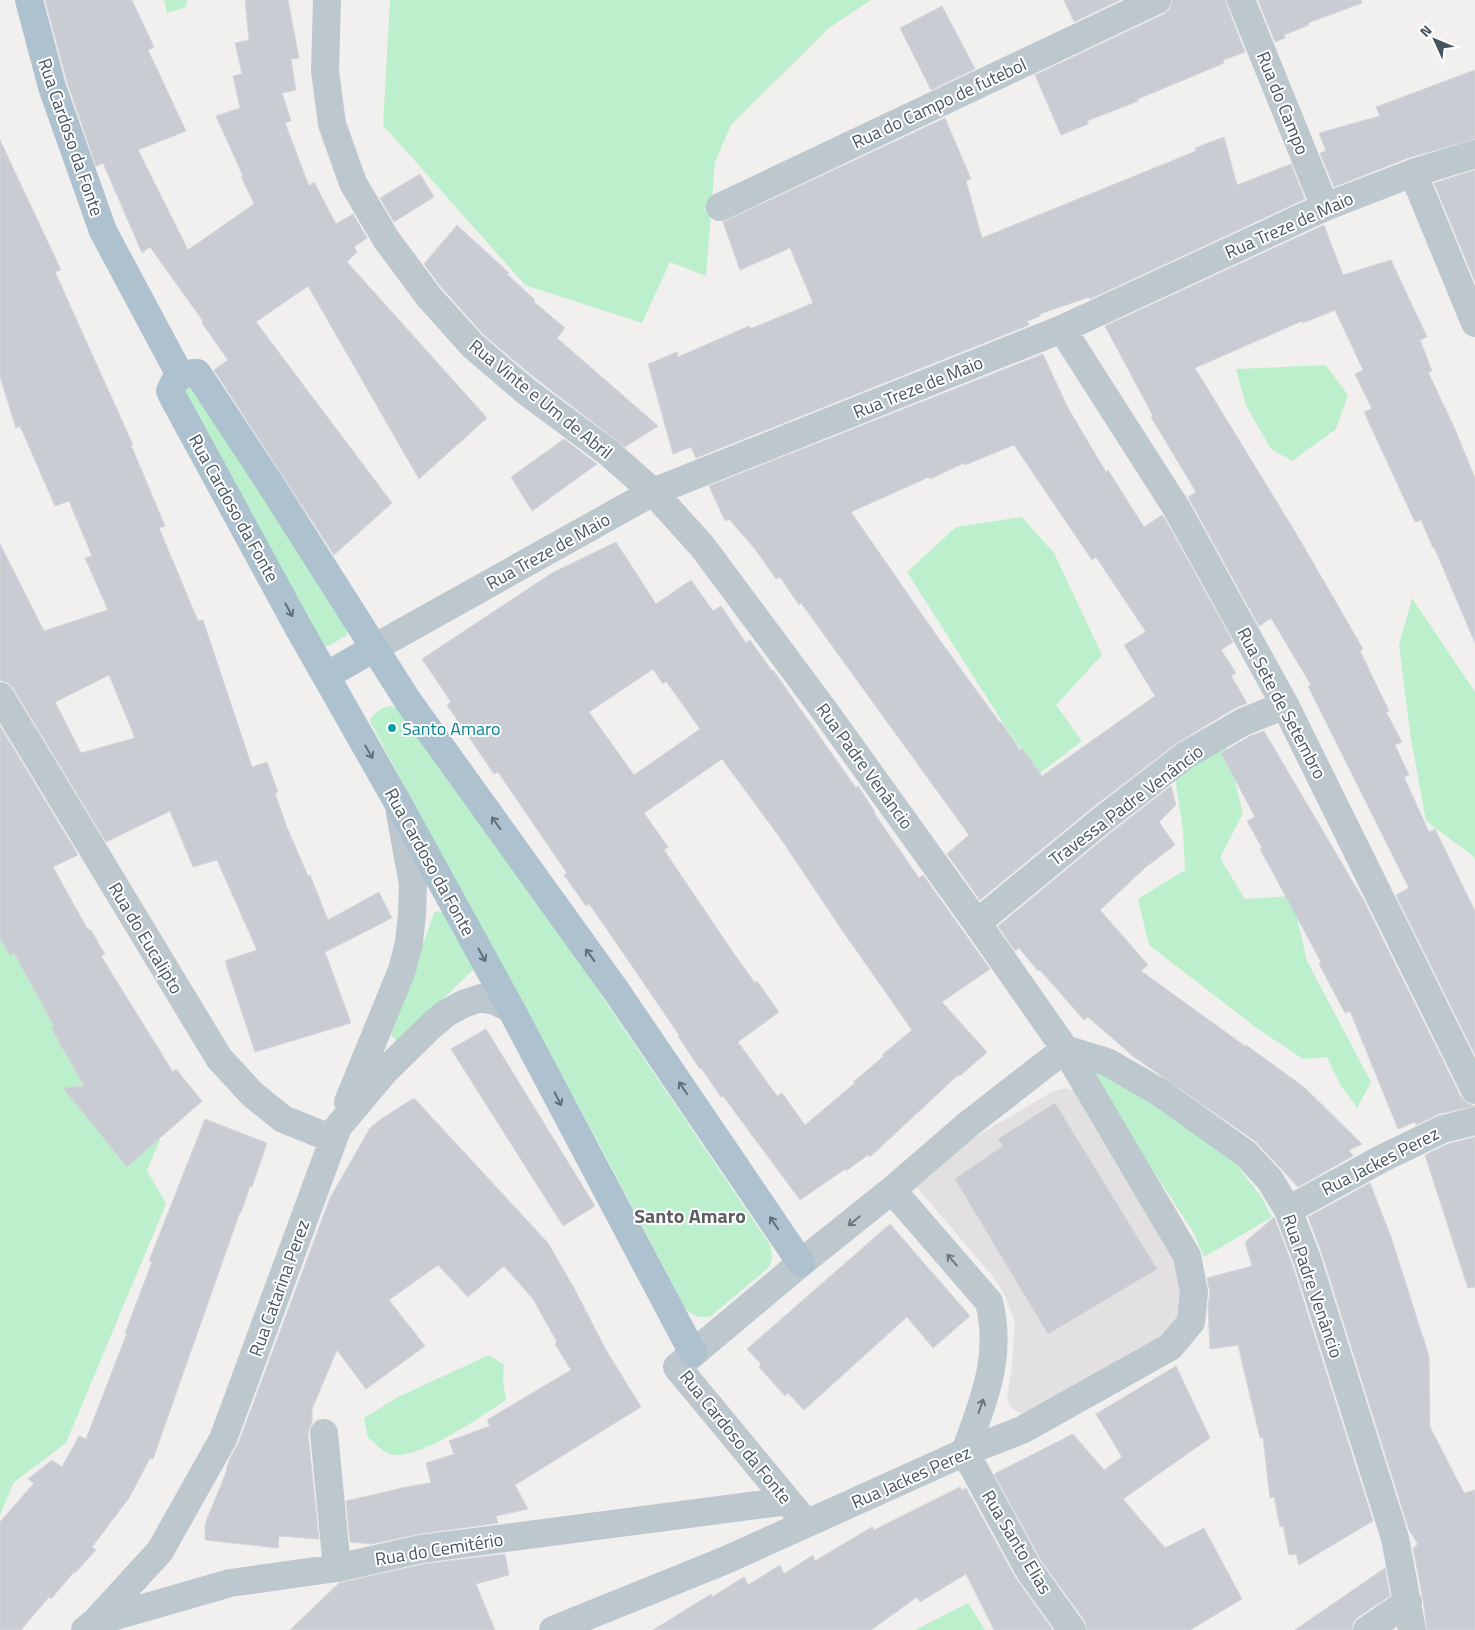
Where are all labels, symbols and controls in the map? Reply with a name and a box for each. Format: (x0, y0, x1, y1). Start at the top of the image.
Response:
north arrow (1410, 15, 1460, 65)
text: N (1414, 20, 1436, 41)
street label: Rua do Campo (1250, 47, 1316, 159)
street label: Rua do Campo de futebol (847, 51, 1031, 155)
street label: Rua Cardoso da Fonte (31, 54, 111, 220)
street label: Rua Treze de Maio (1220, 185, 1358, 265)
street label: Rua Vinte e Um de Abril (463, 333, 619, 465)
street label: Rua Treze de Maio (849, 349, 987, 425)
street label: Rua Cardoso da Fonte (182, 429, 286, 587)
street label: Rua Treze de Maio (481, 506, 615, 596)
one-way arrow (285, 603, 295, 617)
street label: Rua Sete de Setembro (1231, 622, 1333, 784)
street label: Rua Padre Venâncio (810, 697, 920, 835)
place label: Santo Amaro (402, 715, 501, 742)
marker: Santo Amaro (386, 722, 398, 734)
street label: Travessa Padre Venâncio (1043, 738, 1209, 872)
one-way arrow (365, 744, 374, 759)
street label: Rua Cardoso da Fonte (378, 783, 482, 941)
one-way arrow (491, 816, 501, 830)
street label: Rua do Eucalipto (102, 877, 190, 999)
one-way arrow (477, 948, 487, 963)
one-way arrow (585, 948, 595, 962)
one-way arrow (678, 1082, 688, 1096)
one-way arrow (554, 1091, 563, 1106)
street label: Rua Jackes Perez (1317, 1120, 1443, 1202)
district label: Santo Amaro (634, 1200, 746, 1231)
street label: Rua Padre Venâncio (1276, 1210, 1350, 1362)
one-way arrow (848, 1215, 861, 1226)
street label: Rua Catarina Perez (242, 1216, 316, 1360)
one-way arrow (769, 1216, 779, 1230)
one-way arrow (947, 1253, 958, 1266)
street label: Rua Cardoso da Fonte (673, 1364, 799, 1510)
one-way arrow (977, 1399, 986, 1415)
street label: Rua Jackes Perez (847, 1439, 975, 1515)
street label: Rua Santo Elias (975, 1485, 1059, 1599)
street label: Rua do Cemitério (373, 1526, 505, 1572)

